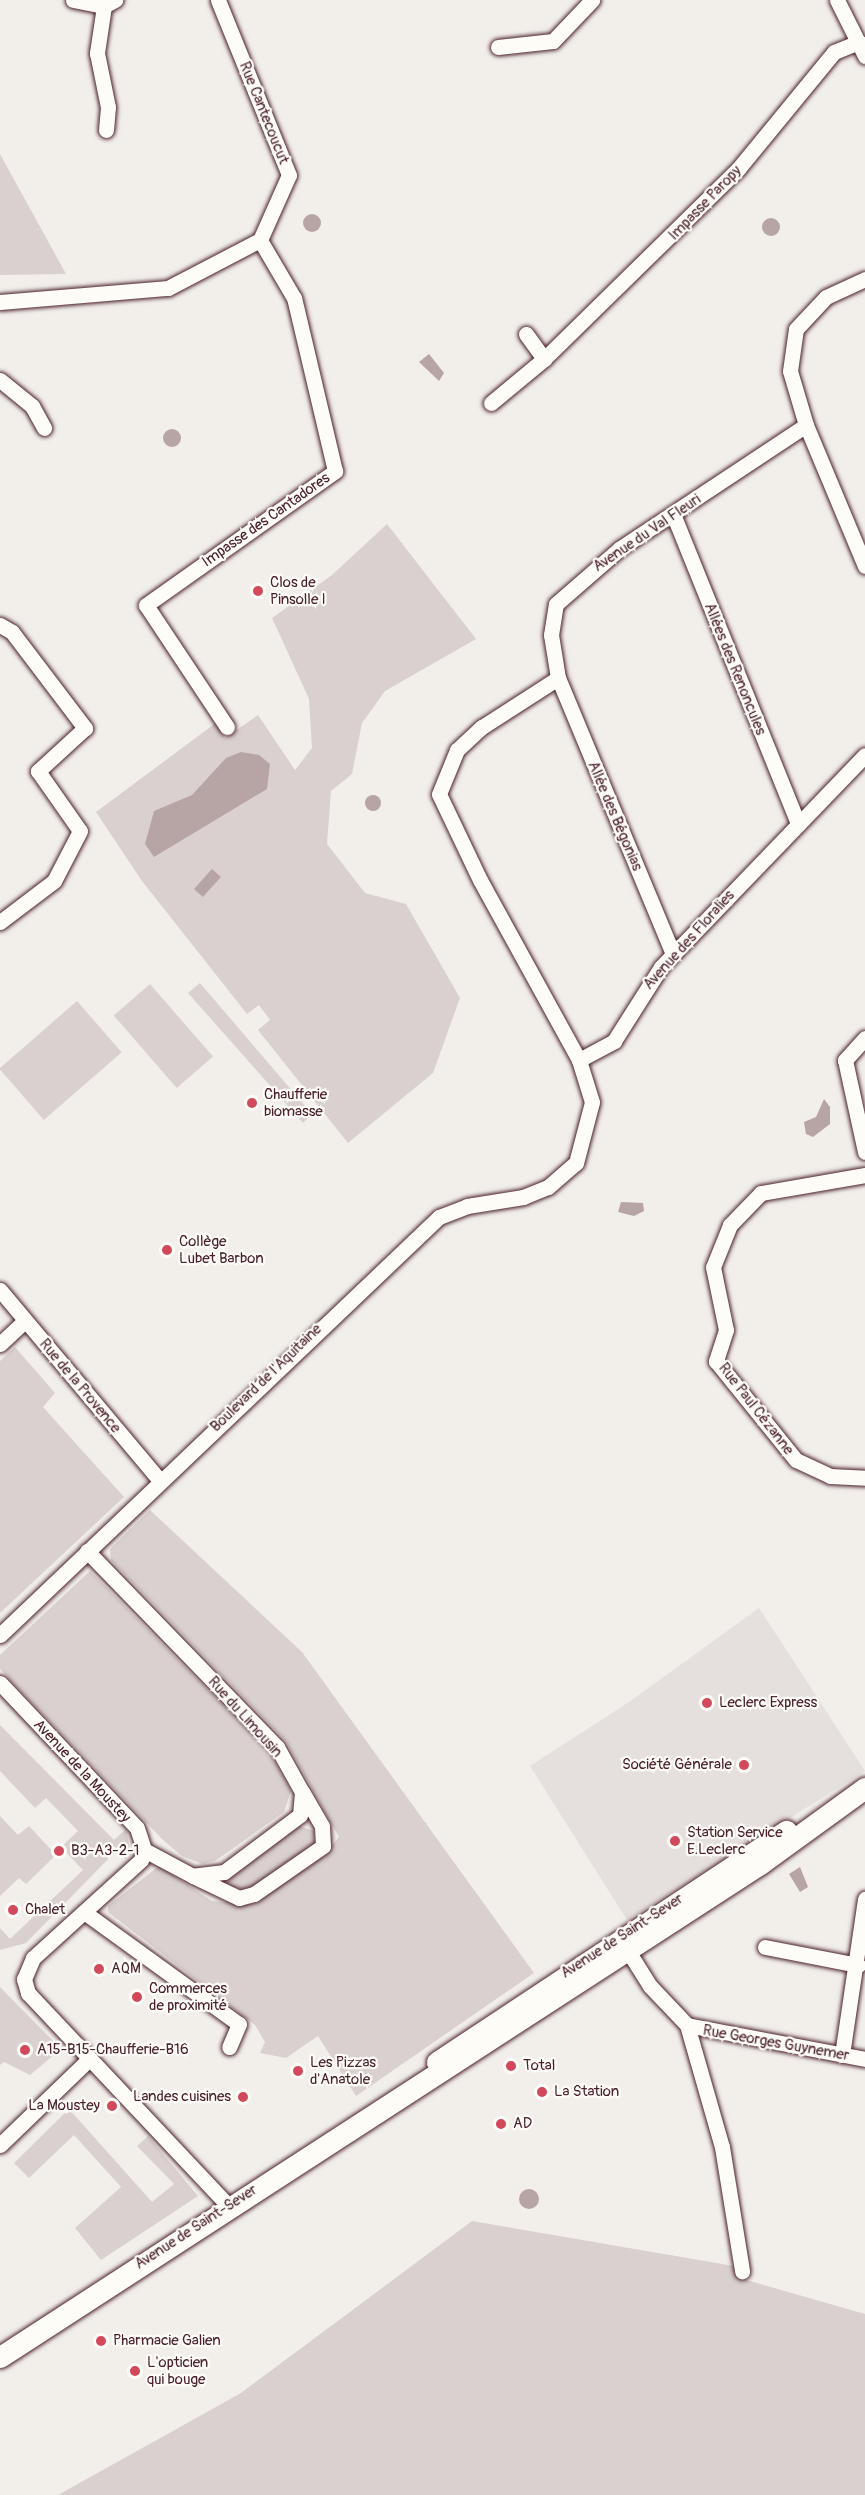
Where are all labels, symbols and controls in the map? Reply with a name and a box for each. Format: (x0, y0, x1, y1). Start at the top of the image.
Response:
street label: Rue Cantecoucut (235, 59, 293, 167)
street label: Impasse Paropy (665, 162, 745, 244)
street label: Impasse des Cantadores (199, 469, 333, 571)
street label: Avenue du Val Fleuri (590, 490, 704, 576)
place label: Clos de Pinsolle I (270, 573, 326, 608)
marker: Clos de Pinsolle I (251, 584, 265, 598)
street label: Allées des Renoncules (700, 600, 770, 738)
street label: Allée des Bégonias (584, 759, 646, 873)
street label: Avenue des Floralies (640, 887, 738, 993)
place label: Chaufferie biomasse (264, 1085, 327, 1120)
marker: Chaufferie biomasse (245, 1096, 259, 1110)
place label: Collège Lubet Barbon (179, 1232, 264, 1267)
marker: Collège Lubet Barbon (160, 1243, 174, 1257)
street label: Boulevard de l'Aquitaine (207, 1320, 325, 1436)
street label: Rue de la Provence (35, 1335, 125, 1437)
street label: Rue Paul Cézanne (715, 1360, 797, 1458)
street label: Rue du Limousin (204, 1673, 286, 1761)
place label: Leclerc Express (719, 1694, 817, 1712)
marker: Leclerc Express (700, 1696, 714, 1710)
street label: Avenue de la Moustey (30, 1716, 134, 1826)
place label: Société Générale (622, 1756, 732, 1774)
marker: Société Générale (737, 1758, 751, 1772)
place label: Station Service E.Leclerc (687, 1823, 783, 1858)
marker: Station Service E.Leclerc (668, 1834, 682, 1848)
place label: B3-A3-2-1 (71, 1842, 139, 1860)
marker: B3-A3-2-1 (52, 1844, 66, 1858)
street label: Avenue de Saint-Sever (557, 1890, 687, 1982)
place label: Chalet (25, 1901, 65, 1919)
marker: Chalet (6, 1903, 20, 1917)
place label: AQM (111, 1960, 141, 1978)
marker: AQM (92, 1962, 106, 1976)
place label: Commerces de proximité (149, 1979, 227, 2014)
marker: Commerces de proximité (130, 1990, 144, 2004)
street label: Rue Georges Guynemer (701, 2021, 851, 2065)
place label: A15-B15-Chaufferie-B16 (37, 2041, 189, 2059)
marker: A15-B15-Chaufferie-B16 (18, 2043, 32, 2057)
place label: Les Pizzas d'Anatole (310, 2053, 376, 2088)
place label: Total (523, 2057, 555, 2075)
marker: Total (504, 2059, 518, 2073)
marker: Les Pizzas d'Anatole (291, 2064, 305, 2078)
place label: La Station (554, 2083, 619, 2101)
marker: La Station (535, 2085, 549, 2099)
place label: Landes cuisines (133, 2088, 231, 2106)
marker: Landes cuisines (236, 2090, 250, 2104)
place label: La Moustey (28, 2097, 100, 2115)
marker: La Moustey (105, 2099, 119, 2113)
place label: AD (513, 2115, 532, 2133)
marker: AD (494, 2117, 508, 2131)
street label: Avenue de Saint-Sever (131, 2181, 261, 2273)
place label: Pharmacie Galien (113, 2332, 221, 2350)
marker: Pharmacie Galien (94, 2334, 108, 2348)
place label: L'opticien qui bouge (147, 2353, 208, 2388)
marker: L'opticien qui bouge (128, 2364, 142, 2378)

